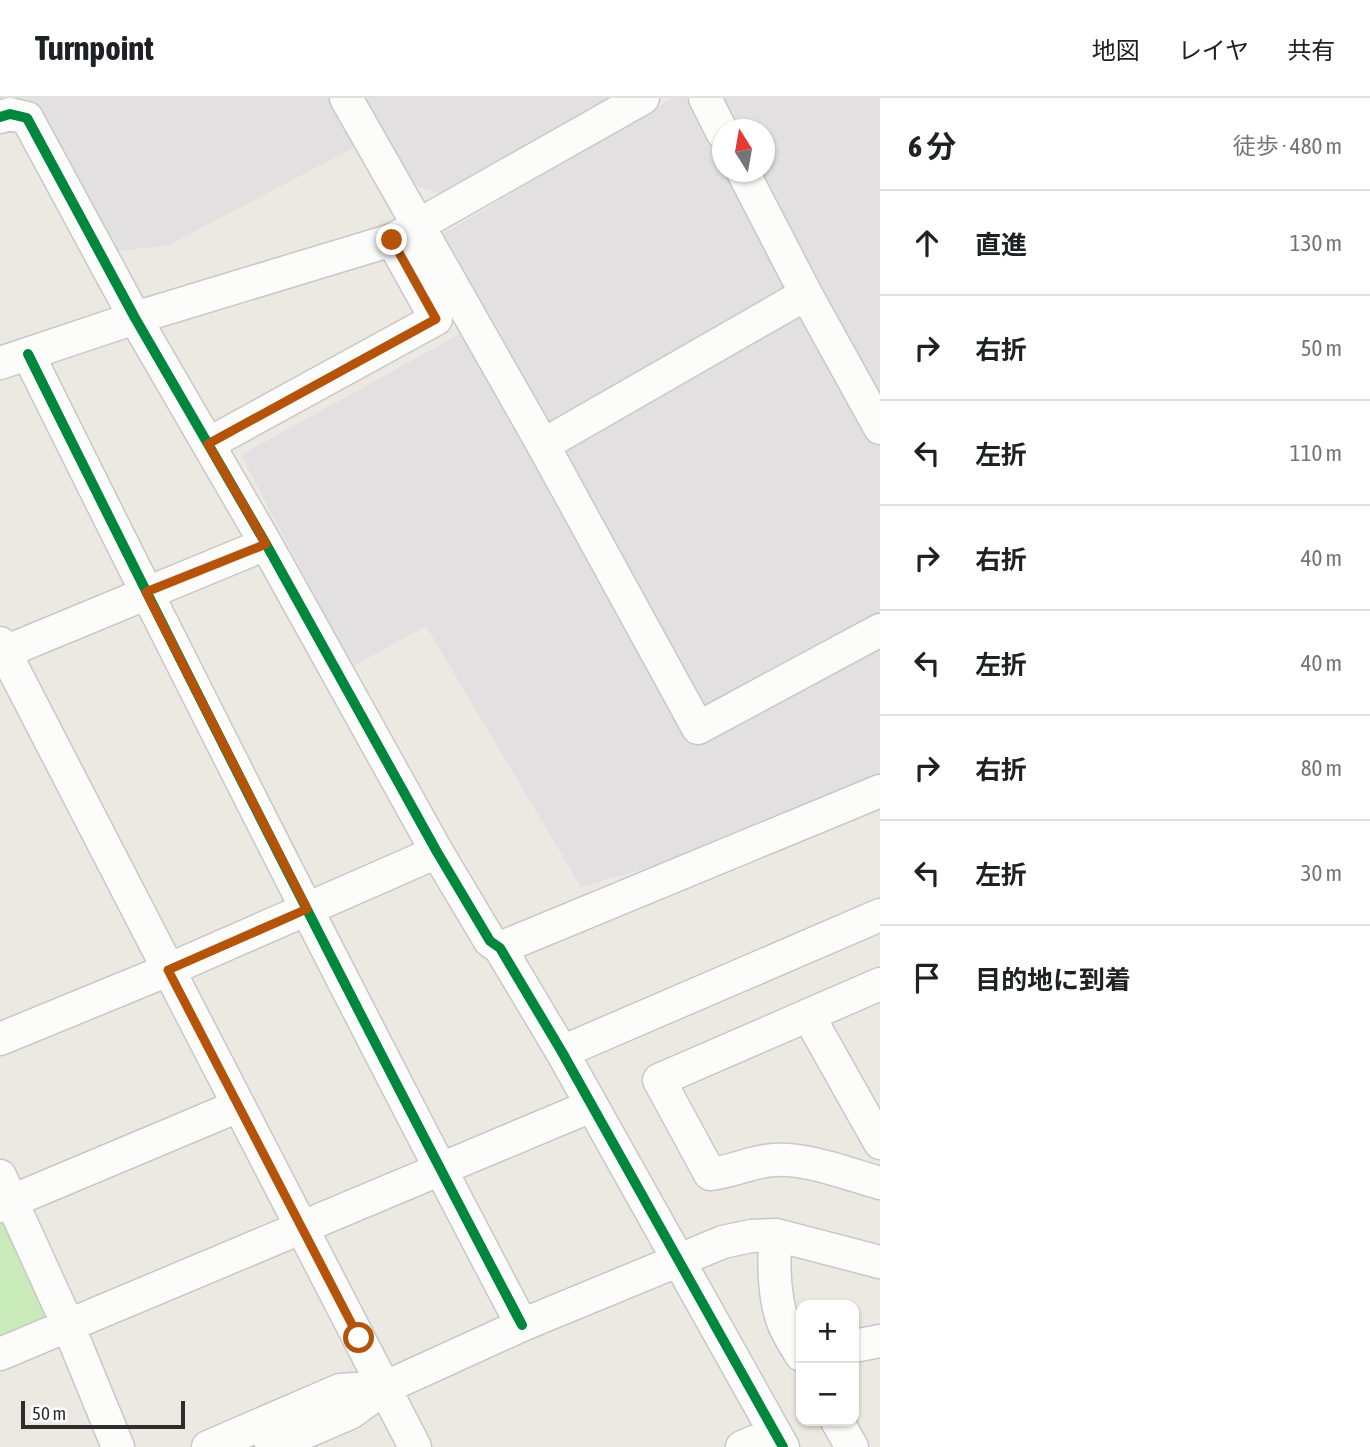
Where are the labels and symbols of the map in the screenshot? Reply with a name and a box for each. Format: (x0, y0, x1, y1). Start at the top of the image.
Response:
north arrow (712, 119, 775, 182)
route end (376, 224, 407, 255)
route start (343, 1322, 374, 1353)
scale bar (21, 1398, 186, 1430)

